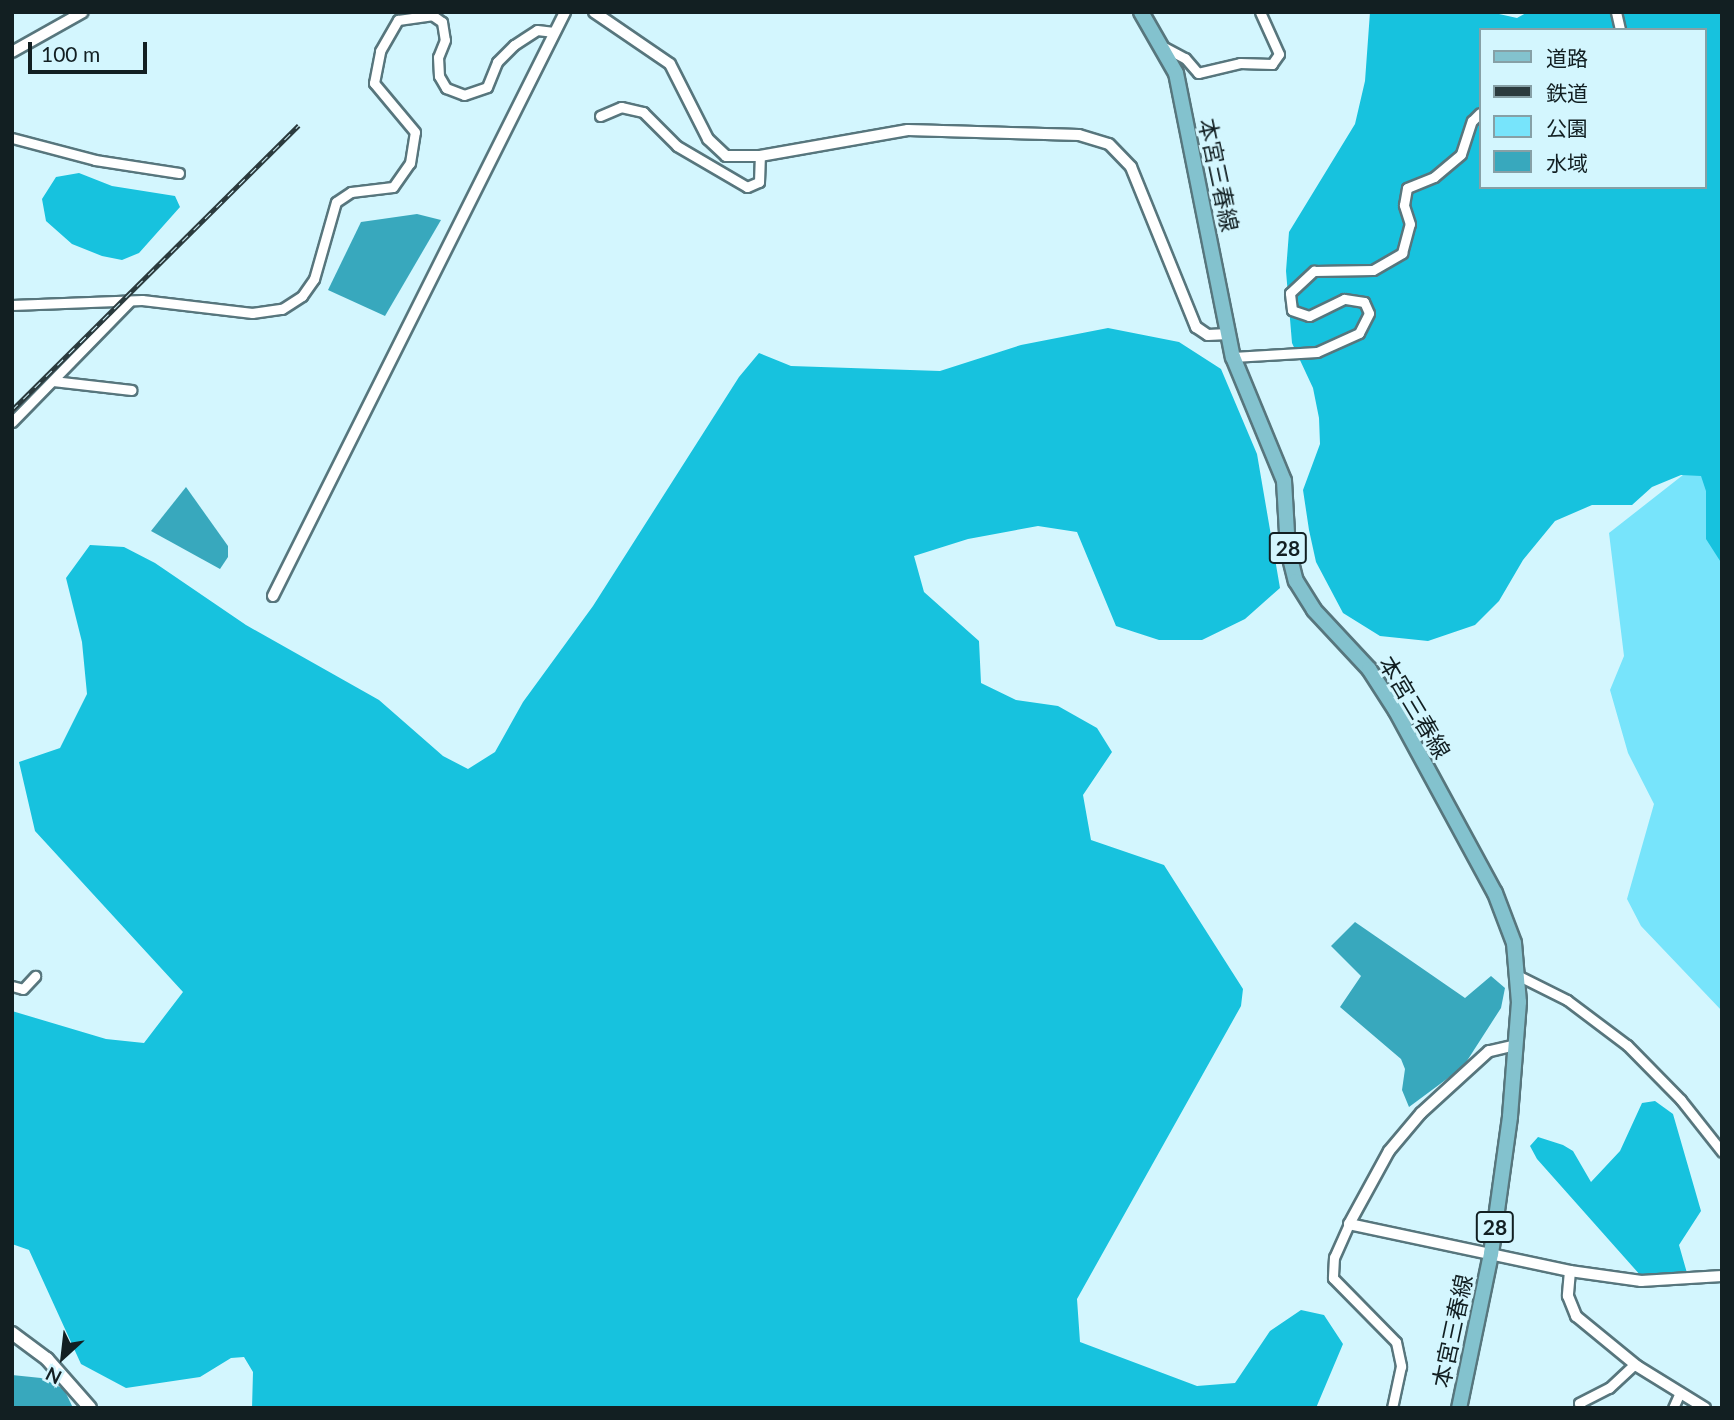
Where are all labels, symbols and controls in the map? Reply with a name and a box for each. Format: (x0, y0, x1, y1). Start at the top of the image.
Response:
scale bar (32, 28, 150, 72)
legend (1478, 28, 1706, 189)
text: 100 m (41, 41, 100, 66)
text: 道路 (1546, 45, 1588, 70)
text: 鉄道 (1546, 80, 1588, 105)
text: 公園 (1546, 115, 1588, 140)
street label: 本宮三春線 (1194, 116, 1244, 234)
text: 水域 (1546, 150, 1588, 175)
road number: 28 (1269, 530, 1307, 566)
street label: 本宮三春線 (1374, 651, 1456, 763)
road number: 28 (1476, 1210, 1514, 1244)
street label: 本宮三春線 (1427, 1272, 1477, 1390)
north arrow (28, 1322, 98, 1392)
text: N (42, 1363, 65, 1390)

